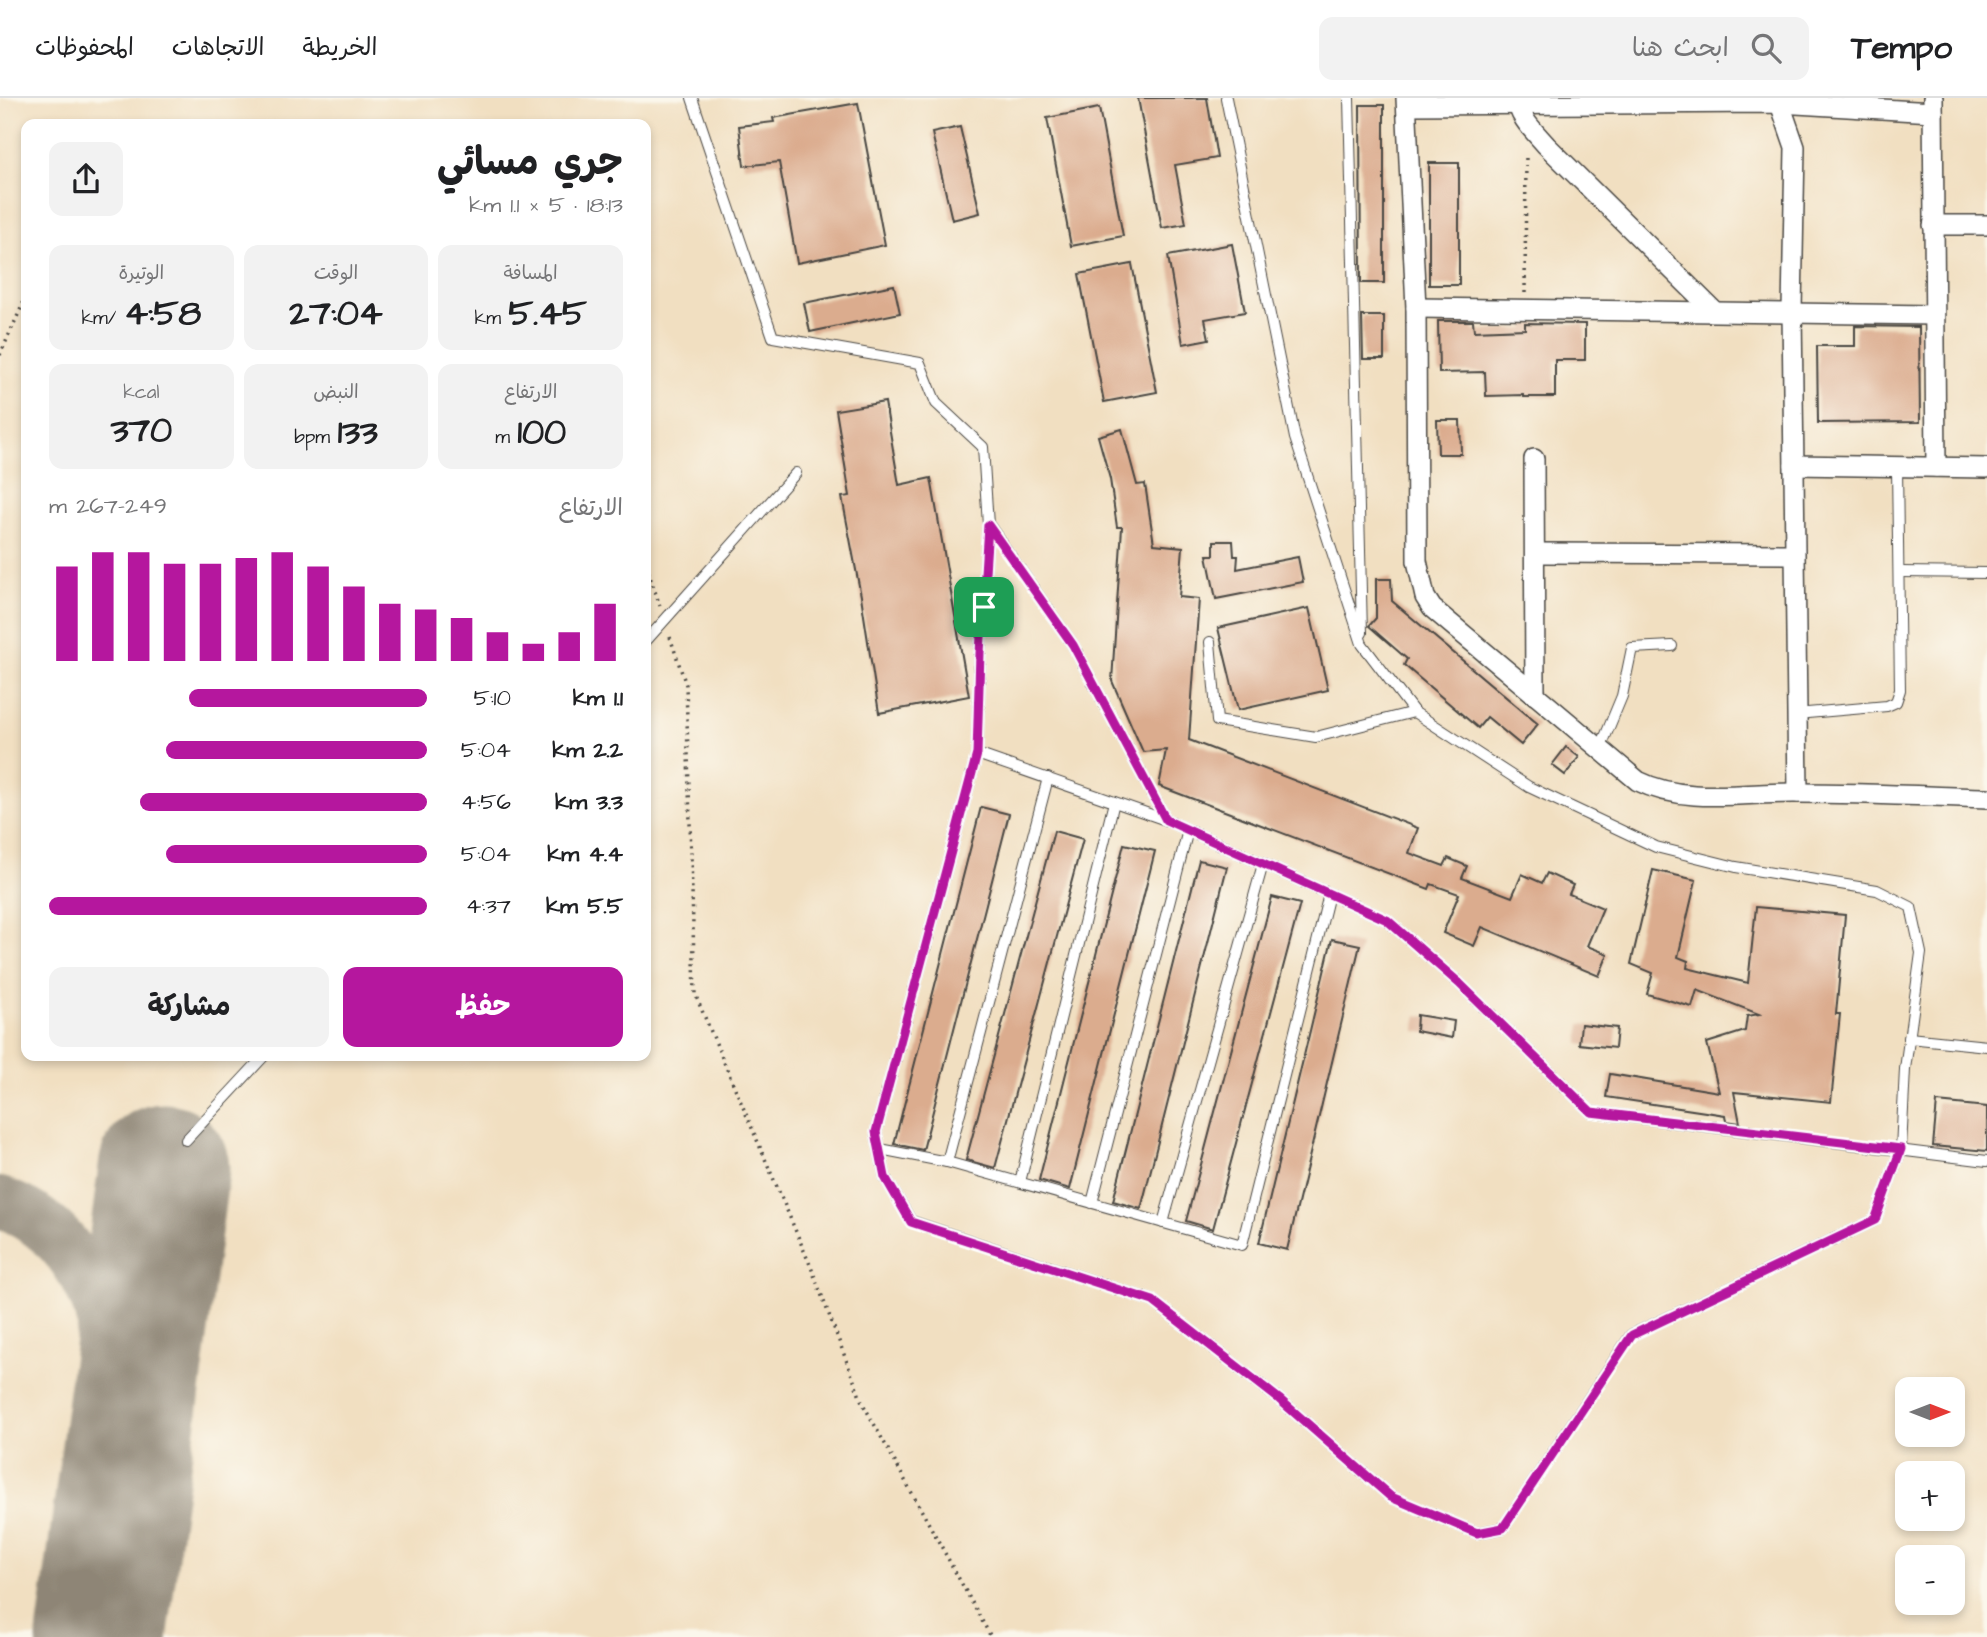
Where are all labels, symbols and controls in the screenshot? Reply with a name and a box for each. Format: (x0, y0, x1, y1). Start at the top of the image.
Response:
search box (1319, 17, 1809, 80)
text: Tempo (1851, 25, 1952, 71)
icon: search (1747, 29, 1785, 67)
text: ابحث هنا (1632, 30, 1729, 66)
text: المحفوظات (35, 31, 134, 65)
text: الاتجاهات (172, 31, 265, 65)
text: الخريطة (303, 31, 377, 65)
text: جري مسائي (437, 137, 623, 189)
button: share (49, 142, 123, 216)
text: 18:13 · 5 × 1.1 km (469, 189, 623, 221)
text: الوتيرة (118, 260, 164, 287)
text: الوقت (314, 260, 358, 287)
text: المسافة (504, 260, 558, 287)
text: 4:58 (124, 289, 201, 338)
text: 27:04 (289, 289, 383, 338)
text: 5.45 (509, 289, 587, 338)
text: /km (81, 305, 124, 332)
text: km (474, 305, 509, 332)
text: kcal (123, 379, 160, 406)
text: النبض (313, 379, 359, 406)
text: الارتفاع (504, 379, 557, 406)
text: 370 (111, 406, 172, 455)
text: 133 (338, 408, 378, 457)
text: 100 (518, 408, 566, 457)
text: bpm (294, 424, 338, 451)
text: m (495, 424, 518, 451)
text: 249–267 m (49, 490, 167, 522)
text: الارتفاع (559, 492, 623, 524)
pin (954, 577, 1014, 637)
icon: arrive (965, 588, 1003, 626)
text: 5:10 (473, 682, 511, 714)
text: 1.1 km (573, 682, 623, 714)
text: 5:04 (461, 734, 511, 766)
text: 2.2 km (552, 734, 623, 766)
text: 4:56 (461, 786, 511, 818)
text: 3.3 km (555, 786, 623, 818)
text: 5:04 (461, 838, 511, 870)
text: 4.4 km (547, 838, 623, 870)
text: 4:37 (466, 890, 511, 922)
text: 5.5 km (546, 890, 623, 922)
button: مشاركة (49, 967, 329, 1047)
button: حفظ (343, 967, 623, 1047)
north arrow (1895, 1377, 1965, 1447)
map controls (1895, 1377, 1965, 1615)
button: + (1895, 1461, 1965, 1531)
button: − (1895, 1545, 1965, 1615)

